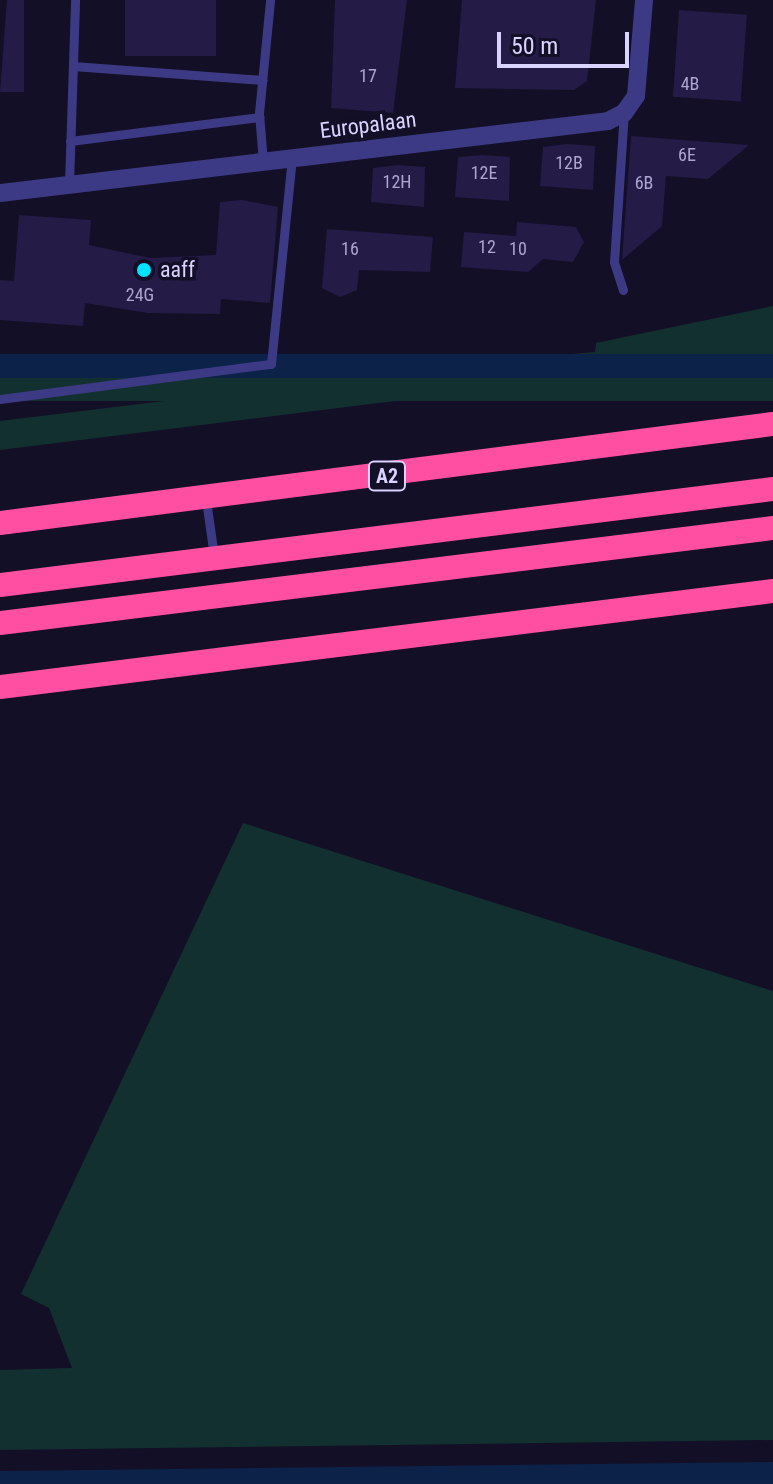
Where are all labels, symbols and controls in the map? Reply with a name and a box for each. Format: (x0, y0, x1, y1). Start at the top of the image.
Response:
scale bar (501, 16, 633, 66)
text: 50 m (511, 32, 558, 60)
house number: 17 (359, 65, 377, 87)
house number: 4B (681, 73, 699, 95)
street label: Europalaan (318, 106, 418, 144)
house number: 6E (678, 144, 696, 166)
house number: 12B (555, 152, 583, 174)
house number: 12E (471, 162, 497, 184)
house number: 12H (383, 171, 411, 193)
house number: 6B (635, 172, 653, 194)
house number: 12 (478, 236, 496, 258)
house number: 16 (341, 238, 359, 260)
house number: 10 (509, 238, 527, 260)
place label: aaff (160, 257, 195, 283)
marker: aaff (135, 261, 153, 279)
house number: 24G (126, 284, 154, 306)
road number: A2 (367, 460, 407, 492)

